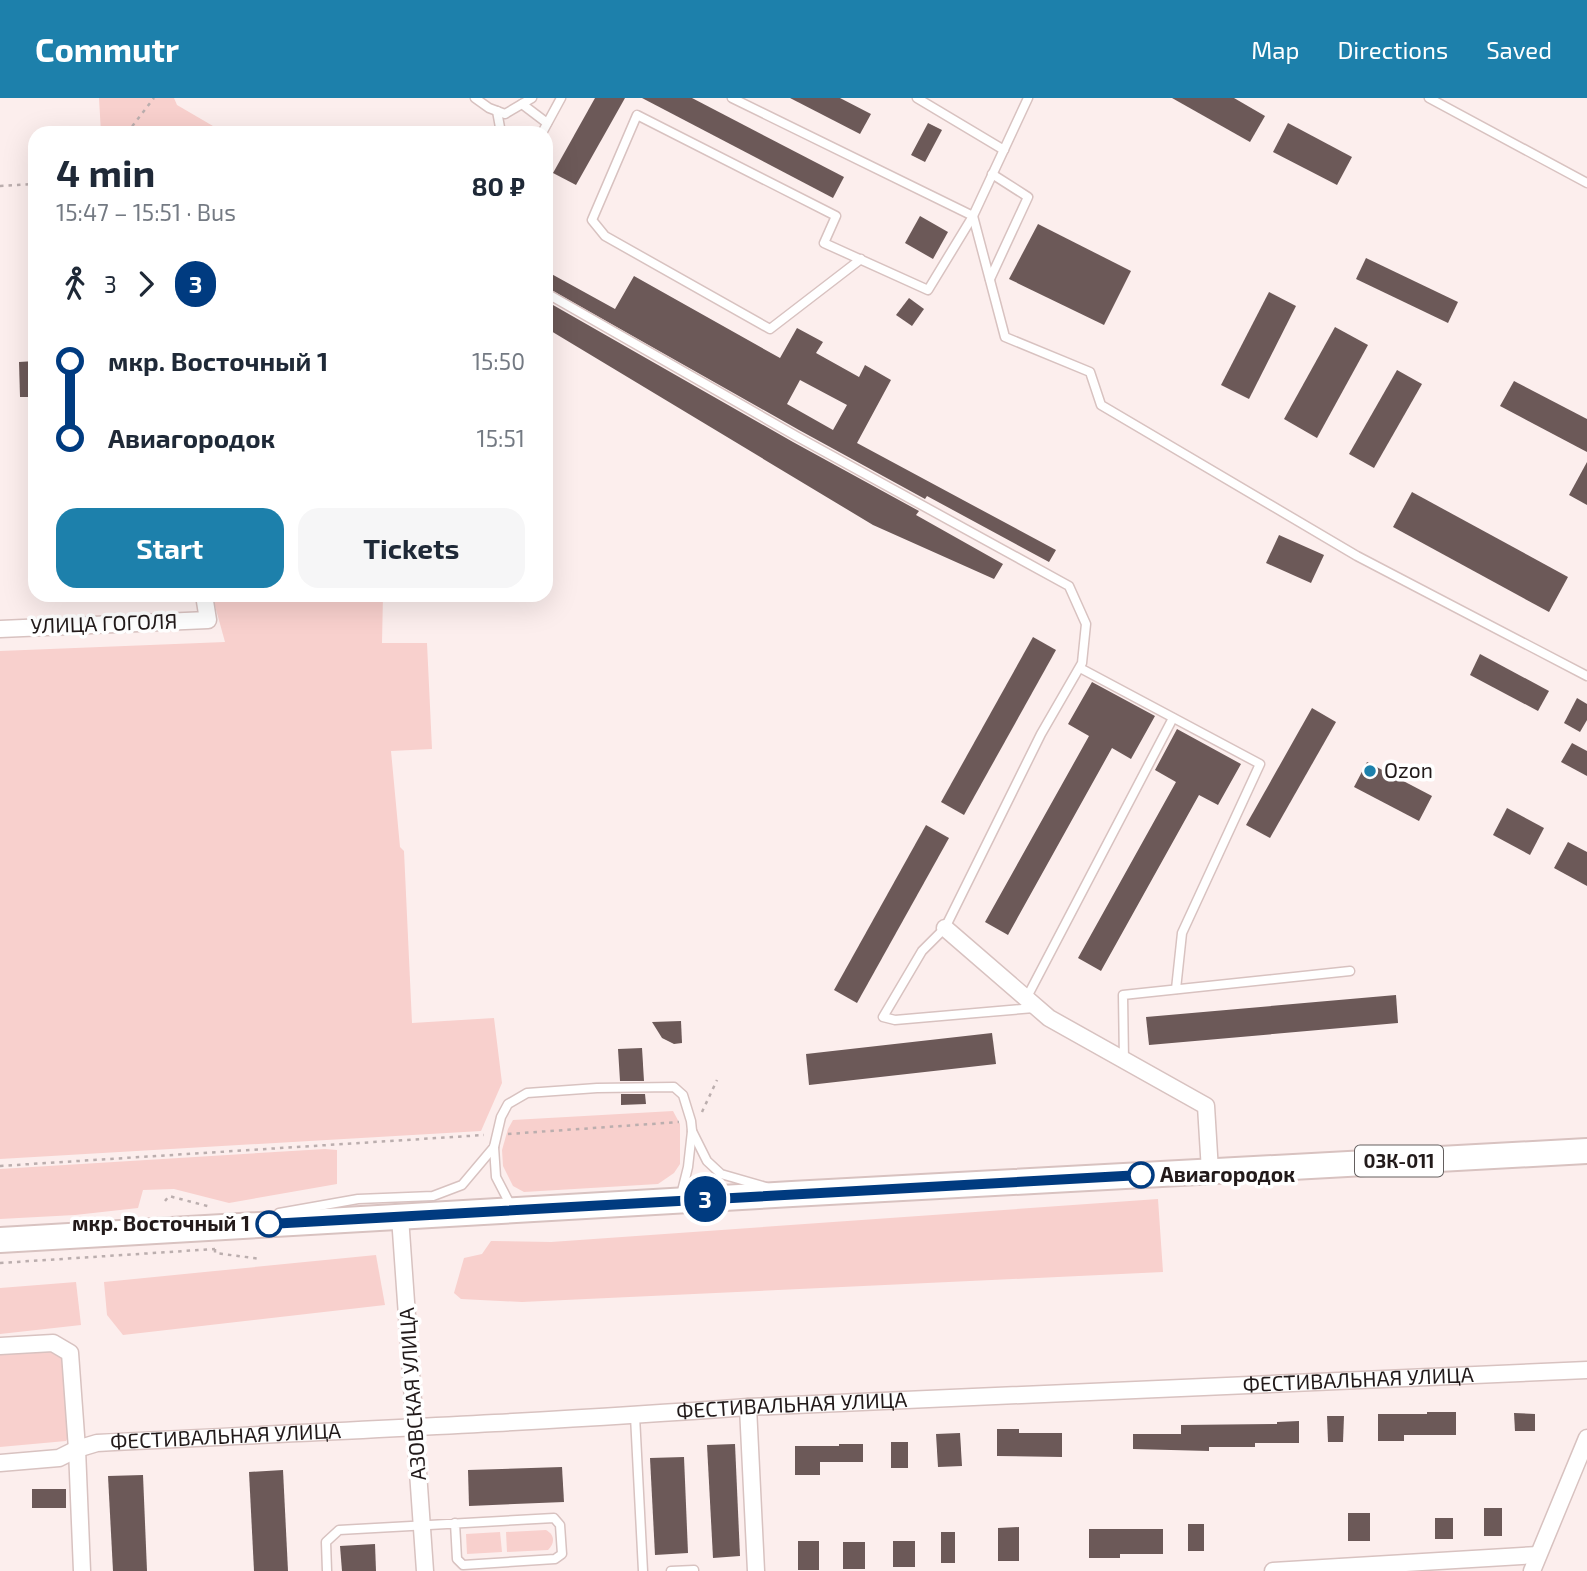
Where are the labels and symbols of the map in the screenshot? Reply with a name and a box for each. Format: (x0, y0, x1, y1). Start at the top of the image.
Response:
street label: УЛИЦА ГОГОЛЯ (30, 607, 178, 638)
place label: Ozon (1384, 757, 1433, 782)
marker: Ozon (1362, 763, 1378, 779)
road number: 03К-011 (1355, 1146, 1443, 1176)
place label: Авиагородок (1160, 1161, 1295, 1186)
marker: Авиагородок (1128, 1162, 1154, 1188)
line badge: 3 (682, 1176, 728, 1222)
place label: мкр. Восточный 1 (72, 1210, 250, 1235)
marker: мкр. Восточный 1 (256, 1211, 282, 1237)
street label: АЗОВСКАЯ УЛИЦА (393, 1307, 430, 1482)
street label: ФЕСТИВАЛЬНАЯ УЛИЦА (1242, 1361, 1474, 1396)
street label: ФЕСТИВАЛЬНАЯ УЛИЦА (675, 1386, 908, 1423)
street label: ФЕСТИВАЛЬНАЯ УЛИЦА (109, 1417, 342, 1453)

